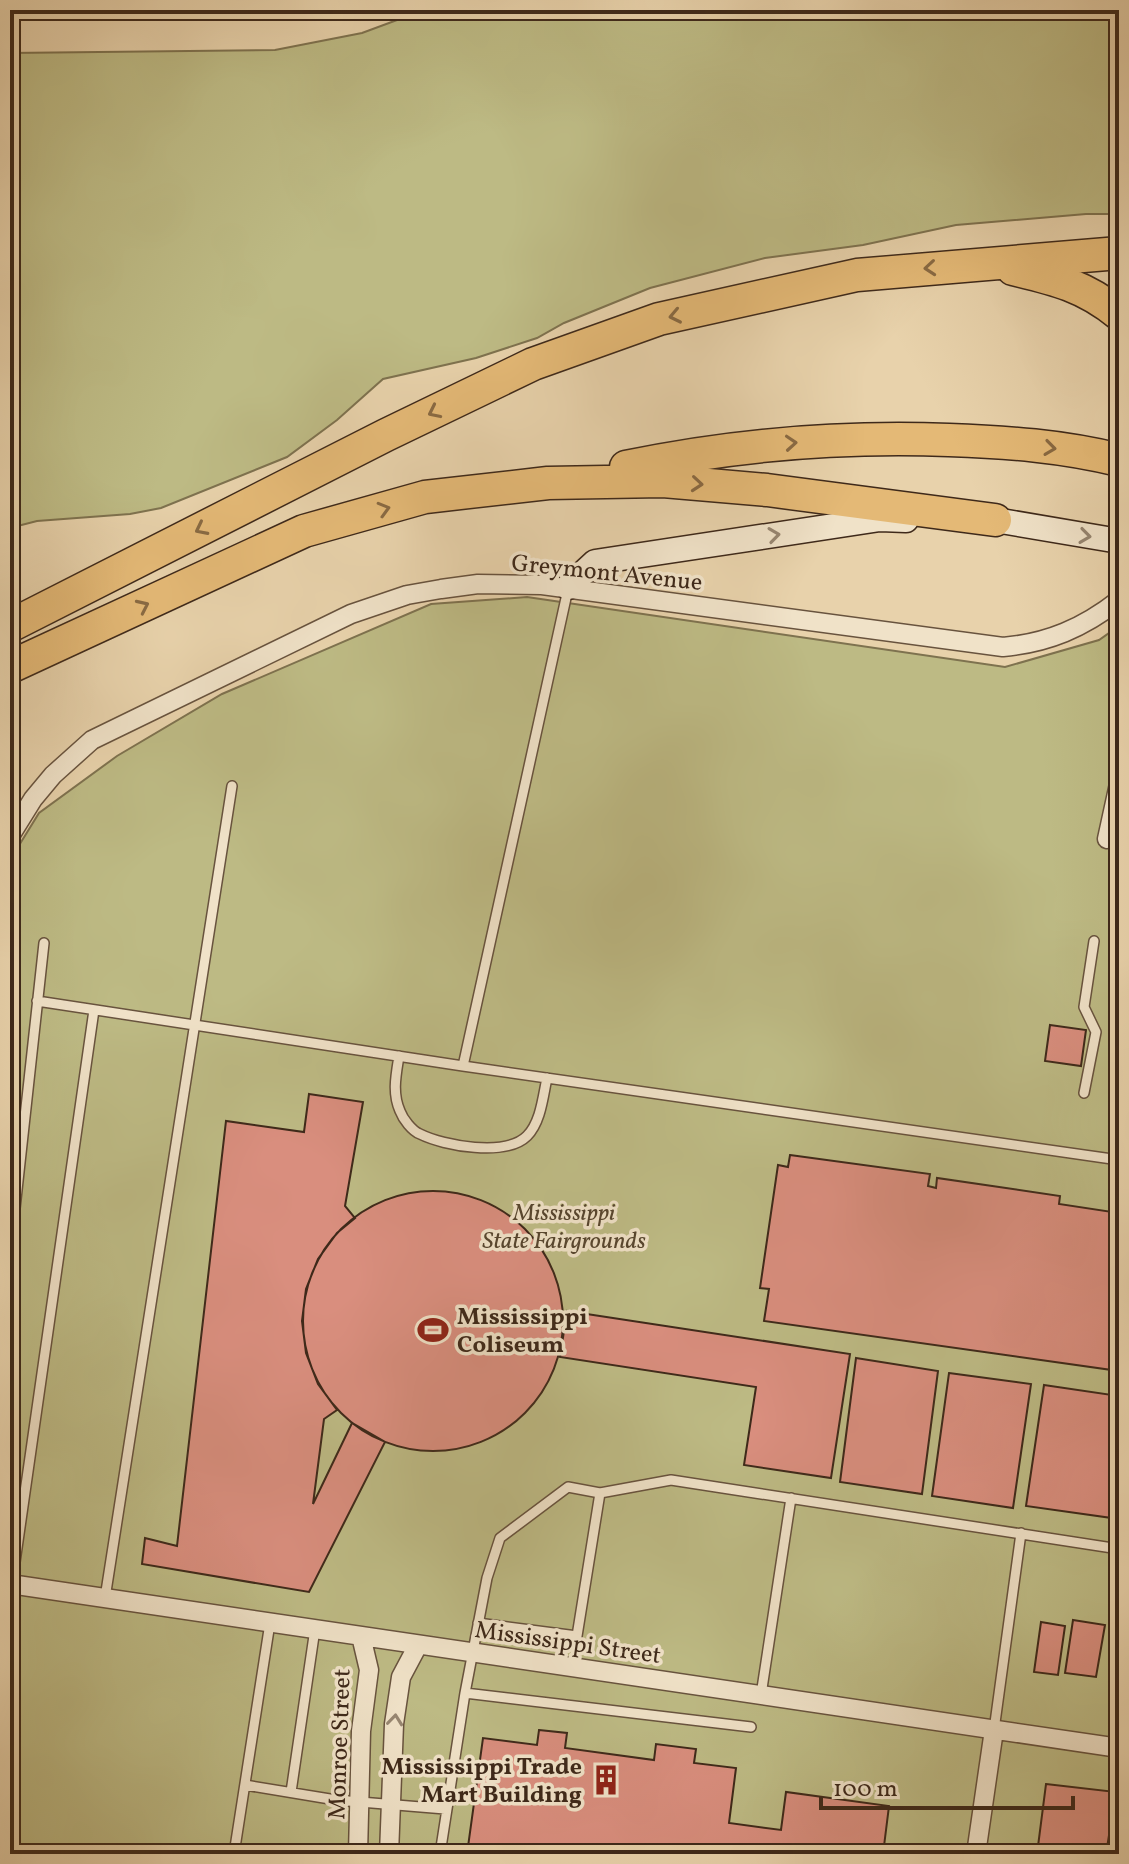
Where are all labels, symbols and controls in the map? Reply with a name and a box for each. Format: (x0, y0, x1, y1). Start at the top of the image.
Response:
one-way arrow (923, 260, 936, 277)
one-way arrow (668, 307, 682, 324)
one-way arrow (427, 402, 442, 418)
one-way arrow (785, 435, 798, 452)
one-way arrow (1044, 439, 1057, 456)
one-way arrow (691, 475, 704, 492)
one-way arrow (376, 502, 390, 518)
one-way arrow (195, 519, 210, 535)
one-way arrow (767, 527, 781, 544)
one-way arrow (1078, 527, 1092, 544)
street label: Greymont Avenue (510, 547, 704, 601)
one-way arrow (135, 600, 149, 616)
park label: Mississippi State Fairgrounds (482, 1197, 646, 1259)
place label: Mississippi Coliseum (457, 1301, 588, 1363)
sports icon: Mississippi Coliseum (416, 1313, 450, 1347)
street label: Mississippi Street (472, 1614, 663, 1674)
street label: Monroe Street (321, 1668, 361, 1820)
one-way arrow (386, 1713, 403, 1727)
place label: Mississippi Trade Mart Building (381, 1751, 582, 1813)
scale bar (821, 1760, 1073, 1810)
building icon: Mississippi Trade Mart Building (589, 1763, 623, 1797)
text: 100 m (833, 1773, 898, 1807)

